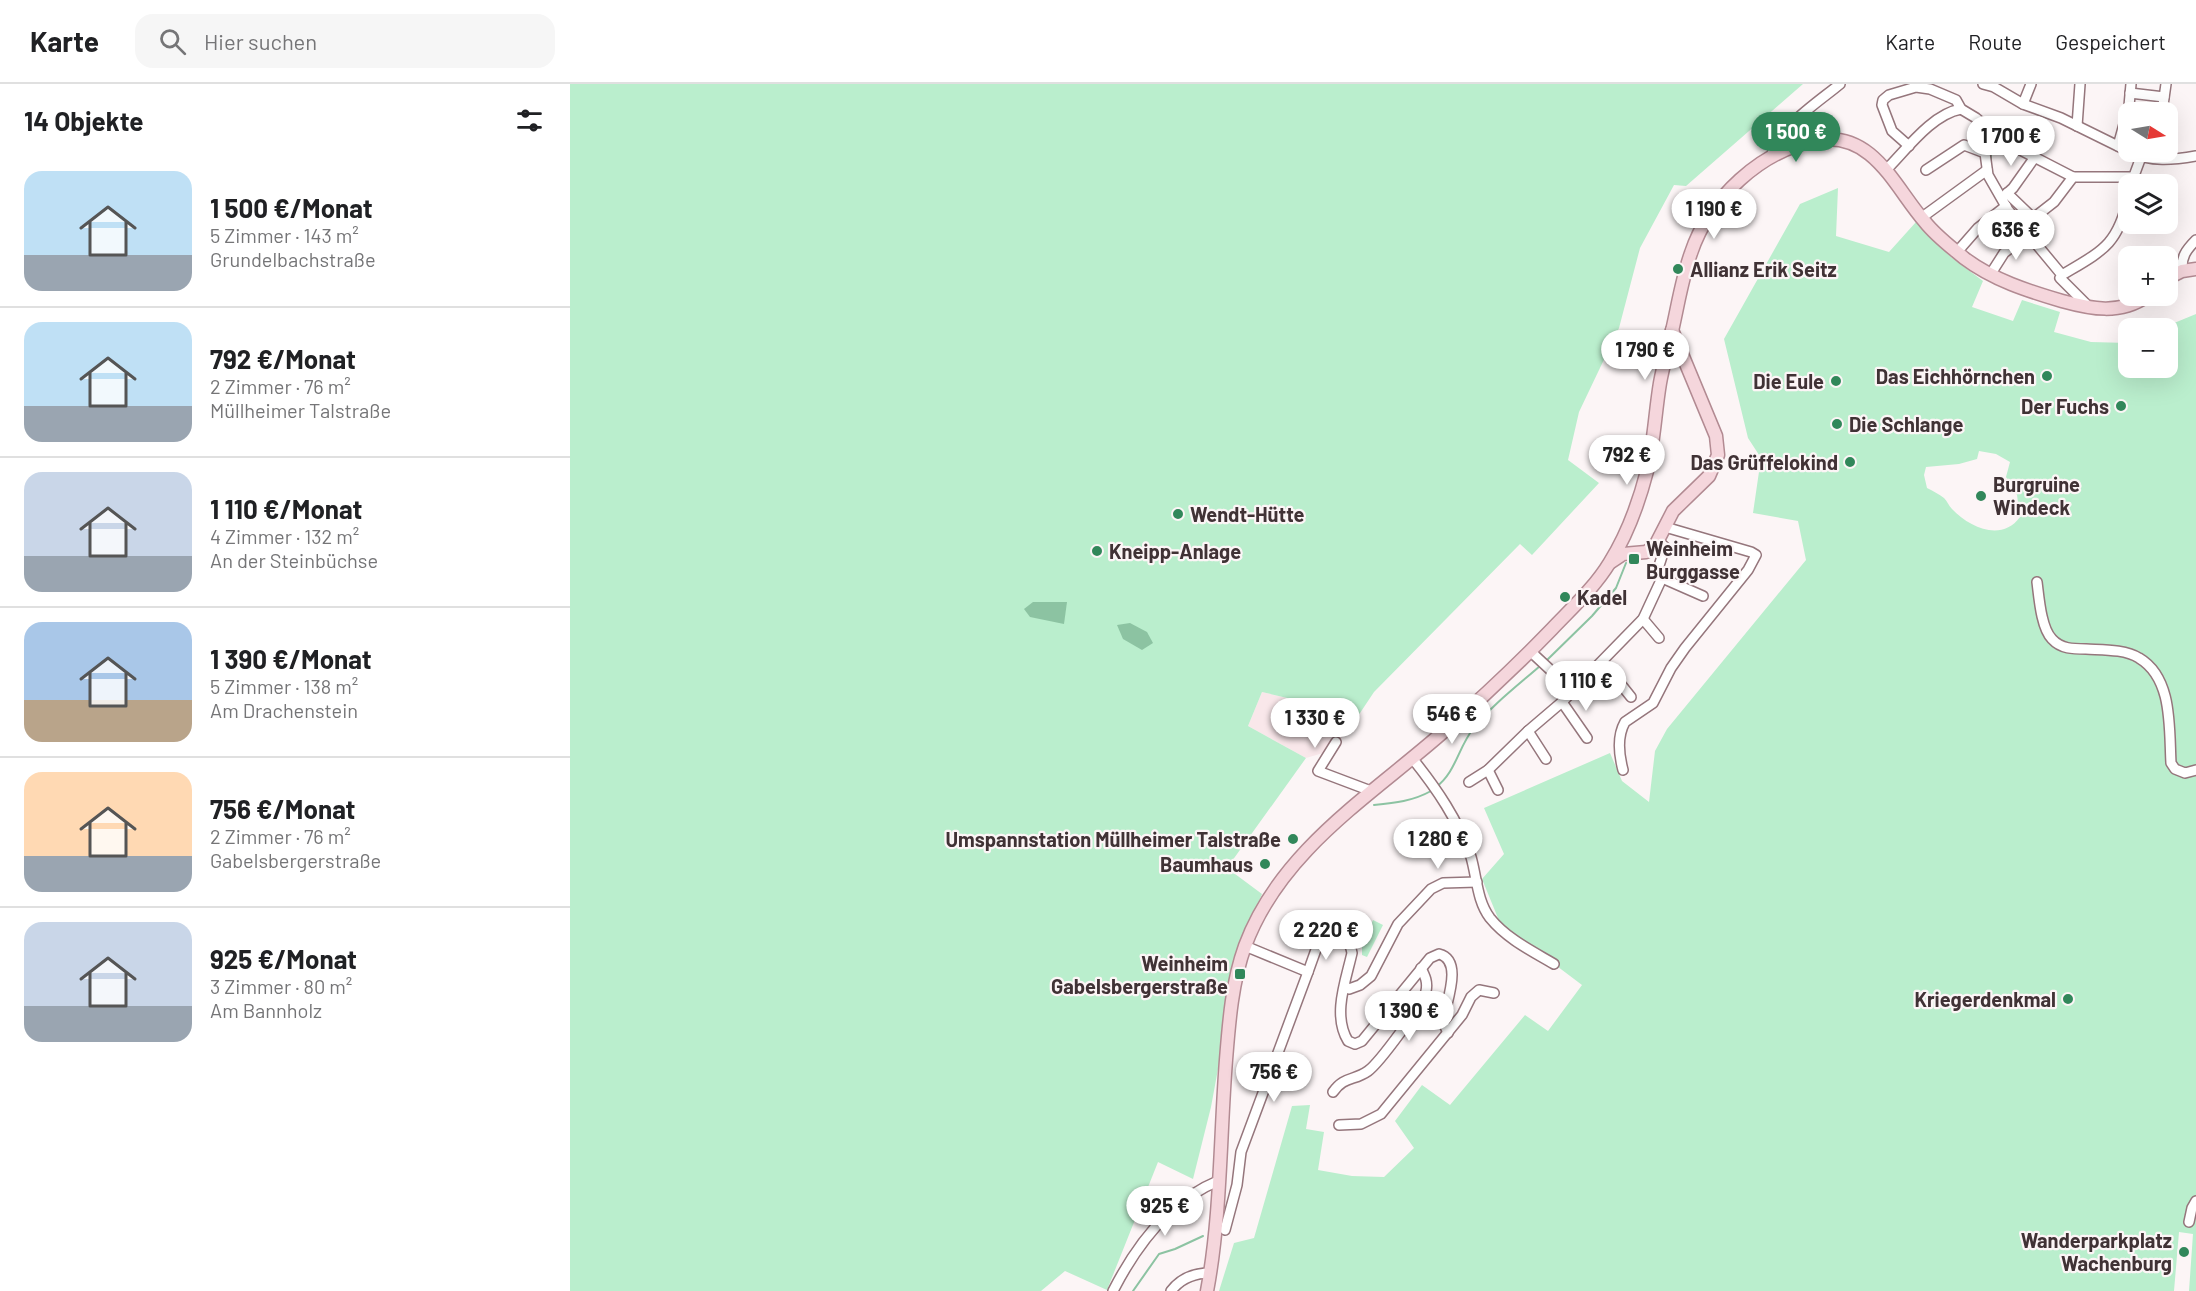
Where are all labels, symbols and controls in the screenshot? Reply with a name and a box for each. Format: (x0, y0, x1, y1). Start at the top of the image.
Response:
search box (135, 14, 555, 68)
text: Karte (30, 24, 99, 58)
icon: search (156, 25, 189, 58)
text: Hier suchen (204, 28, 317, 54)
text: Karte (1885, 29, 1935, 54)
text: Route (1968, 29, 2022, 54)
text: Gespeichert (2055, 29, 2166, 54)
north arrow (2118, 102, 2178, 162)
map controls (2118, 102, 2178, 378)
icon: filters (513, 104, 546, 137)
text: 14 Objekte (24, 105, 144, 136)
pin: 1 500 € (1741, 112, 1851, 163)
pin: 1 700 € (1956, 116, 2066, 167)
text: 1 500 € (1765, 119, 1827, 143)
text: 1 700 € (1981, 123, 2041, 147)
button: layers (2118, 174, 2178, 234)
pin: 1 190 € (1659, 189, 1769, 240)
text: 1 500 €/Monat (210, 192, 373, 223)
icon: home (72, 195, 144, 267)
text: 1 190 € (1686, 196, 1742, 220)
pin: 636 € (1974, 210, 2058, 261)
text: 636 € (1992, 217, 2040, 241)
text: 5 Zimmer · 143 m² (210, 223, 359, 247)
button: + (2118, 246, 2178, 306)
text: Grundelbachstraße (210, 247, 376, 271)
place label: Allianz Erik Seitz (1690, 257, 1837, 281)
marker: Allianz Erik Seitz (1671, 262, 1685, 276)
button: − (2118, 318, 2178, 378)
pin: 1 790 € (1590, 330, 1700, 381)
text: 1 790 € (1615, 337, 1675, 361)
text: 792 €/Monat (210, 343, 356, 374)
icon: home (72, 346, 144, 418)
place label: Das Eichhörnchen (1876, 364, 2035, 388)
place label: Die Eule (1753, 369, 1824, 393)
marker: Das Eichhörnchen (2040, 369, 2054, 383)
text: 2 Zimmer · 76 m² (210, 374, 351, 398)
marker: Die Eule (1829, 374, 1843, 388)
place label: Der Fuchs (2021, 394, 2109, 418)
text: Müllheimer Talstraße (210, 398, 391, 422)
marker: Der Fuchs (2114, 399, 2128, 413)
place label: Die Schlange (1849, 412, 1963, 436)
marker: Die Schlange (1830, 417, 1844, 431)
pin: 792 € (1585, 435, 1669, 486)
text: 792 € (1603, 442, 1651, 466)
place label: Das Grüffelokind (1691, 450, 1838, 474)
marker: Das Grüffelokind (1843, 455, 1857, 469)
place label: Burgruine Windeck (1993, 472, 2080, 519)
marker: Burgruine Windeck (1974, 489, 1988, 503)
text: 1 110 €/Monat (210, 493, 362, 524)
icon: home (72, 496, 144, 568)
place label: Wendt-Hütte (1190, 502, 1305, 526)
marker: Wendt-Hütte (1171, 507, 1185, 521)
text: 4 Zimmer · 132 m² (210, 524, 359, 548)
place label: Weinheim Burggasse (1646, 536, 1740, 583)
place label: Kneipp-Anlage (1109, 539, 1241, 563)
marker: Kneipp-Anlage (1090, 544, 1104, 558)
text: An der Steinbüchse (210, 548, 378, 572)
marker: Weinheim Burggasse (1627, 552, 1641, 566)
place label: Kadel (1577, 585, 1627, 609)
marker: Kadel (1558, 590, 1572, 604)
text: 1 390 €/Monat (210, 643, 372, 674)
icon: home (72, 646, 144, 718)
pin: 1 110 € (1531, 661, 1641, 712)
text: 1 110 € (1559, 668, 1613, 692)
text: 5 Zimmer · 138 m² (210, 674, 358, 698)
pin: 546 € (1410, 694, 1494, 745)
text: Am Drachenstein (210, 698, 358, 722)
pin: 1 330 € (1260, 698, 1370, 749)
text: 546 € (1427, 701, 1477, 725)
text: 1 330 € (1285, 705, 1345, 729)
text: 756 €/Monat (210, 793, 355, 824)
icon: home (72, 796, 144, 868)
pin: 1 280 € (1383, 819, 1493, 870)
text: 2 Zimmer · 76 m² (210, 824, 351, 848)
text: 1 280 € (1407, 826, 1469, 850)
place label: Umspannstation Müllheimer Talstraße (945, 827, 1281, 851)
marker: Umspannstation Müllheimer Talstraße (1286, 832, 1300, 846)
text: Gabelsbergerstraße (210, 848, 381, 872)
place label: Baumhaus (1160, 852, 1253, 876)
marker: Baumhaus (1258, 857, 1272, 871)
pin: 2 220 € (1271, 910, 1381, 961)
text: 2 220 € (1293, 917, 1359, 941)
text: 925 €/Monat (210, 943, 357, 974)
icon: home (72, 946, 144, 1018)
place label: Weinheim Gabelsbergerstraße (1051, 951, 1228, 998)
marker: Weinheim Gabelsbergerstraße (1233, 967, 1247, 981)
text: 3 Zimmer · 80 m² (210, 974, 352, 998)
place label: Kriegerdenkmal (1914, 987, 2056, 1011)
pin: 1 390 € (1354, 991, 1464, 1042)
marker: Kriegerdenkmal (2061, 992, 2075, 1006)
text: Am Bannholz (210, 998, 322, 1022)
text: 1 390 € (1379, 998, 1439, 1022)
pin: 756 € (1232, 1052, 1316, 1103)
text: 756 € (1250, 1059, 1298, 1083)
pin: 925 € (1123, 1186, 1207, 1237)
text: 925 € (1140, 1193, 1190, 1217)
place label: Wanderparkplatz Wachenburg (2021, 1228, 2172, 1275)
marker: Wanderparkplatz Wachenburg (2177, 1245, 2191, 1259)

